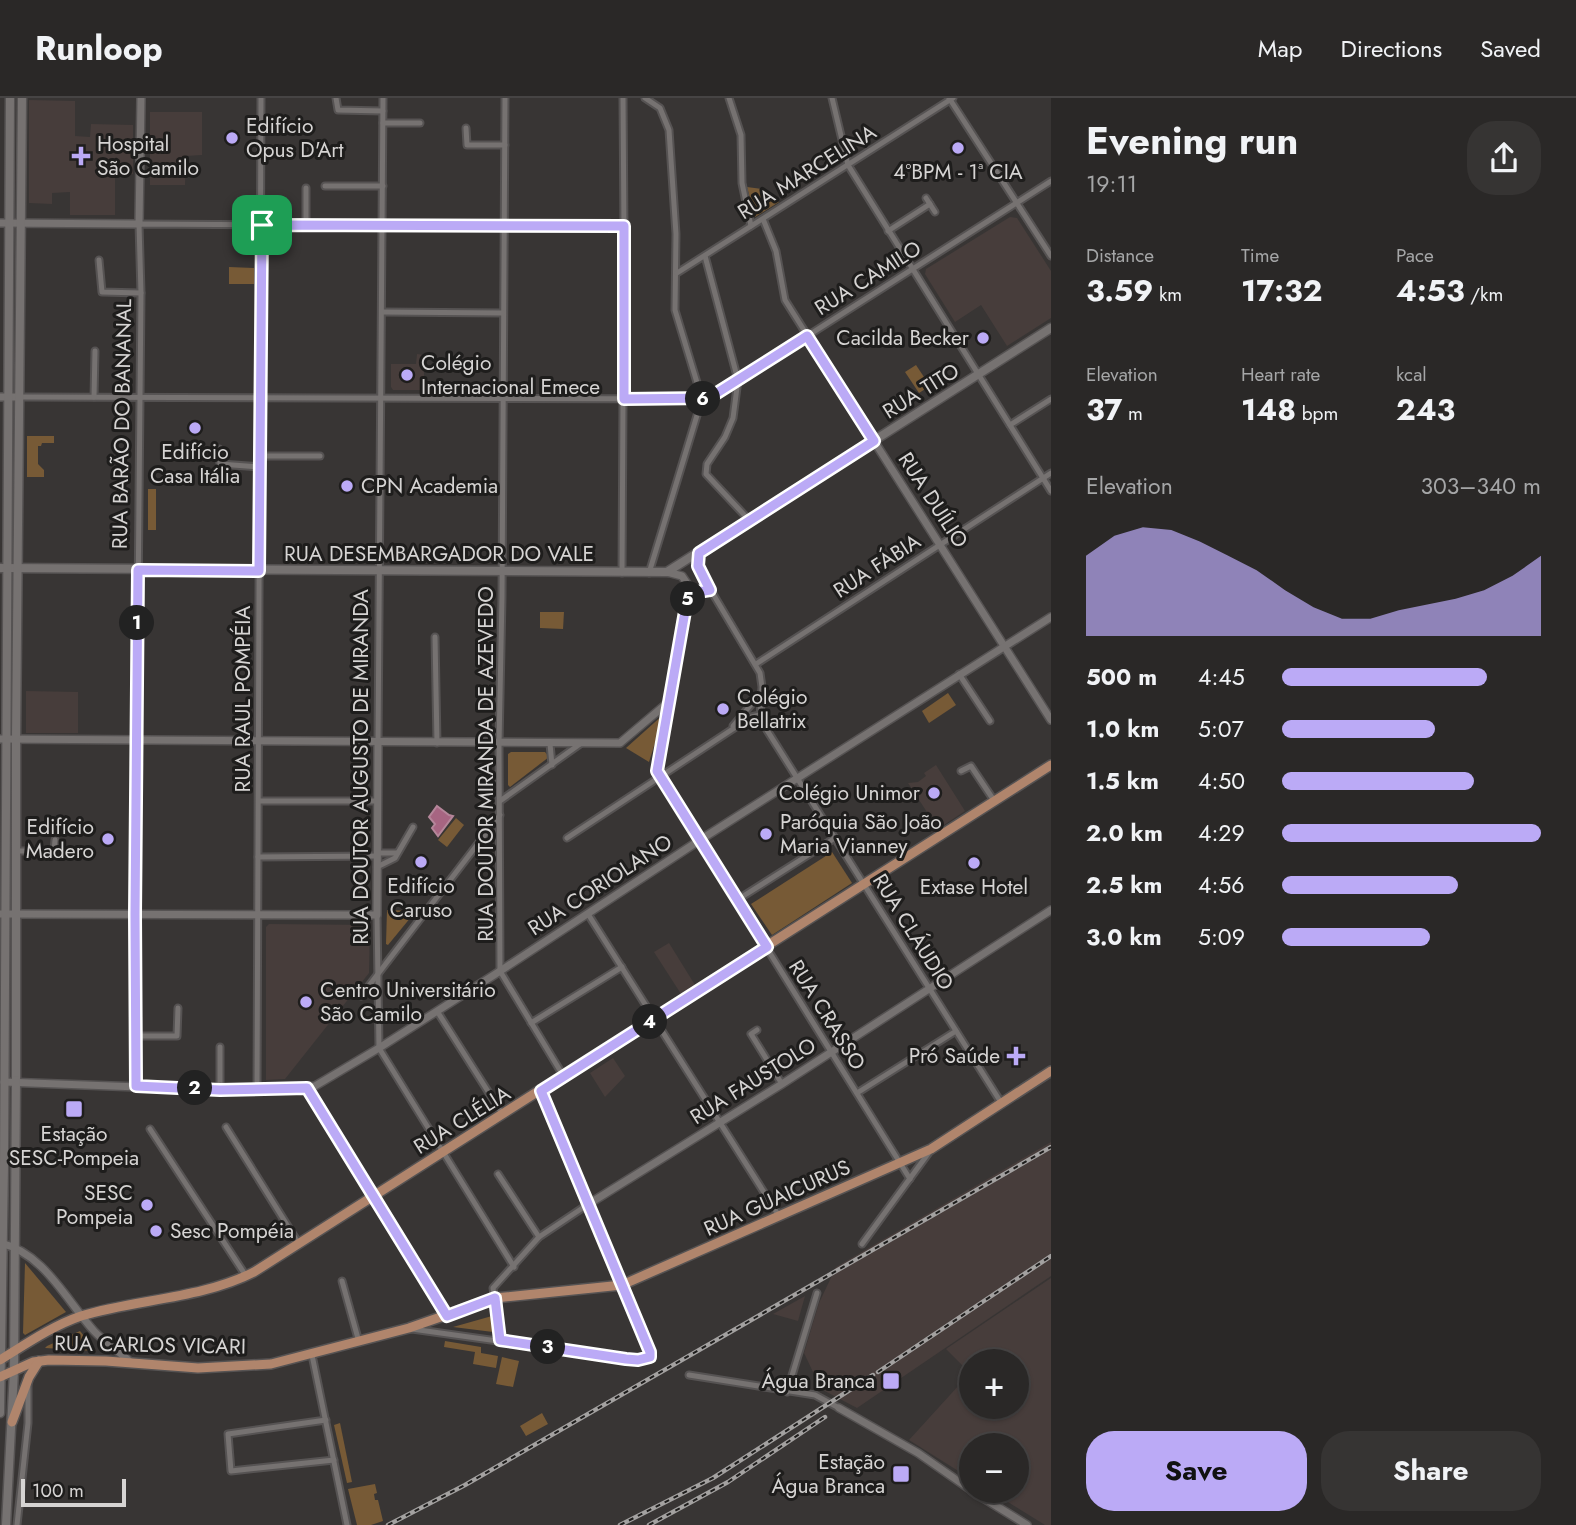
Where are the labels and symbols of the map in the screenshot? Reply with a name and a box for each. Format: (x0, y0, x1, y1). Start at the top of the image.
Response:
place label: Edifício Opus D'Art (246, 111, 344, 165)
street label: RUA MARCELINA (732, 117, 882, 227)
place label: Hospital São Camilo (97, 129, 199, 183)
marker: Edifício Opus D'Art (224, 130, 240, 146)
marker: 4ºBPM - 1ª CIA (950, 140, 966, 156)
marker: Hospital São Camilo (71, 146, 91, 166)
place label: 4ºBPM - 1ª CIA (893, 157, 1023, 187)
pin (232, 195, 292, 255)
street label: RUA CAMILO (809, 233, 927, 323)
street label: RUA BARÃO DO BANANAL (105, 298, 139, 549)
place label: Cacilda Becker (836, 323, 970, 353)
marker: Cacilda Becker (975, 330, 991, 346)
place label: Colégio Internacional Emece (421, 348, 600, 402)
street label: RUA TITO (877, 356, 965, 426)
marker: Colégio Internacional Emece (399, 367, 415, 383)
pin: 6 (686, 382, 720, 416)
marker: Edifício Casa Itália (187, 420, 203, 436)
place label: Edifício Casa Itália (150, 437, 240, 491)
street label: RUA DUÍLIO (891, 446, 975, 554)
place label: CPN Academia (361, 471, 498, 501)
marker: CPN Academia (339, 478, 355, 494)
street label: RUA FÁBIA (827, 526, 927, 605)
street label: RUA DESEMBARGADOR DO VALE (284, 539, 594, 569)
pin: 5 (670, 582, 706, 616)
street label: RUA DOUTOR MIRANDA DE AZEVEDO (471, 586, 501, 942)
street label: RUA DOUTOR AUGUSTO DE MIRANDA (346, 589, 376, 945)
street label: RUA RAUL POMPÉIA (228, 605, 258, 792)
pin: 1 (120, 606, 154, 640)
place label: Colégio Bellatrix (737, 682, 807, 736)
marker: Colégio Bellatrix (715, 701, 731, 717)
place label: Colégio Unimor (779, 778, 921, 808)
marker: Colégio Unimor (926, 785, 942, 801)
place label: Paróquia São João Maria Vianney (780, 807, 942, 861)
place label: Edifício Madero (26, 812, 94, 866)
marker: Paróquia São João Maria Vianney (758, 826, 774, 842)
street label: RUA CORIOLANO (522, 827, 678, 943)
marker: Edifício Madero (100, 831, 116, 847)
marker: Edifício Caruso (413, 854, 429, 870)
marker: Extase Hotel (966, 855, 982, 871)
street label: RUA CLÁUDIO (865, 868, 961, 996)
place label: Edifício Caruso (387, 871, 455, 925)
place label: Extase Hotel (920, 872, 1028, 902)
street label: RUA CRASSO (781, 954, 873, 1076)
place label: Centro Universitário São Camilo (320, 975, 496, 1029)
marker: Centro Universitário São Camilo (298, 994, 314, 1010)
pin: 4 (632, 1004, 668, 1040)
street label: RUA FAUSTOLO (684, 1030, 822, 1132)
place label: Pró Saúde (909, 1041, 1000, 1071)
marker: Pró Saúde (1006, 1046, 1026, 1066)
pin: 2 (178, 1070, 212, 1105)
street label: RUA CLÉLIA (408, 1078, 516, 1162)
marker: Estação SESC-Pompeia (64, 1099, 84, 1119)
place label: Estação SESC-Pompeia (9, 1119, 139, 1173)
street label: RUA GUAICURUS (699, 1152, 855, 1244)
place label: SESC Pompeia (56, 1178, 133, 1232)
marker: SESC Pompeia (139, 1197, 155, 1213)
place label: Sesc Pompéia (170, 1216, 294, 1246)
marker: Sesc Pompéia (148, 1223, 164, 1239)
street label: RUA CARLOS VICARI (54, 1328, 246, 1362)
pin: 3 (530, 1330, 566, 1364)
place label: Água Branca (762, 1366, 875, 1396)
marker: Água Branca (881, 1371, 901, 1391)
place label: Estação Água Branca (772, 1447, 885, 1501)
marker: Estação Água Branca (891, 1464, 911, 1484)
scale bar (21, 1476, 126, 1508)

